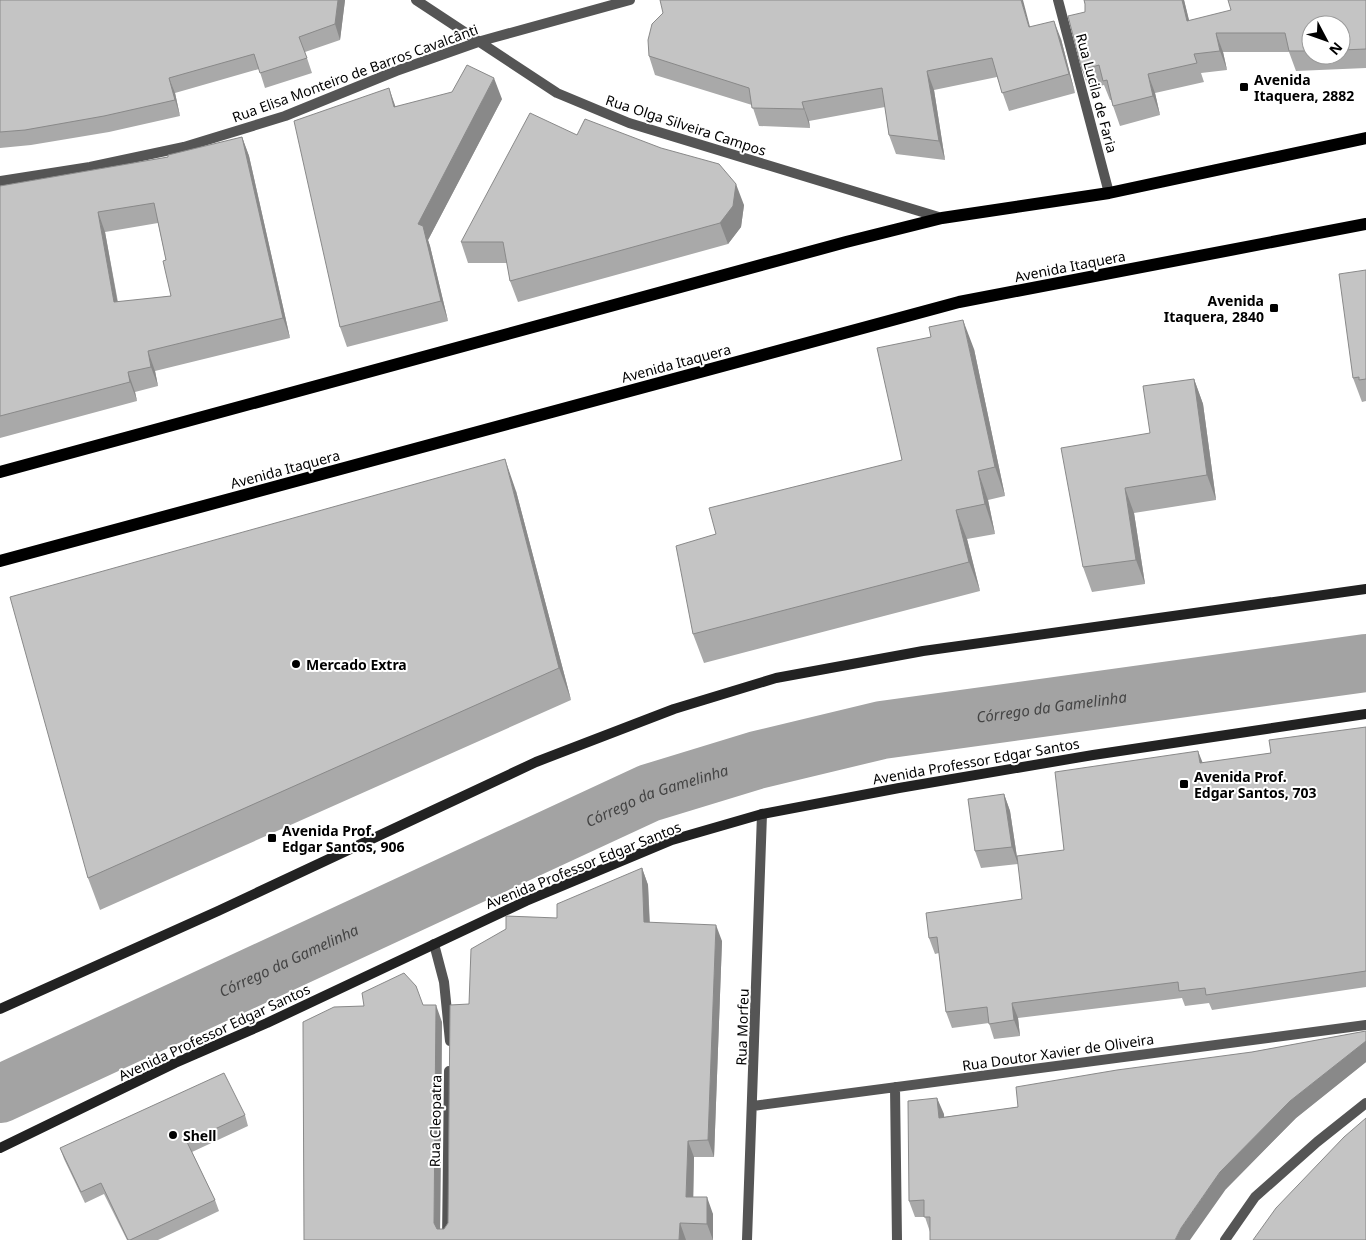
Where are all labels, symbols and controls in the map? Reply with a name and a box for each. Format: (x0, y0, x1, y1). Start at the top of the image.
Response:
north arrow (1301, 15, 1351, 65)
street label: Rua Elisa Monteiro de Barros Cavalcânti (229, 20, 481, 126)
street label: Rua Lucila de Faria (1072, 31, 1122, 155)
text: N (1325, 38, 1347, 59)
place label: Avenida Itaquera, 2882 (1254, 70, 1354, 105)
marker: Avenida Itaquera, 2882 (1238, 81, 1250, 93)
street label: Rua Olga Silveira Campos (603, 90, 769, 160)
street label: Avenida Itaquera (1013, 246, 1127, 286)
place label: Avenida Itaquera, 2840 (1164, 291, 1264, 326)
marker: Avenida Itaquera, 2840 (1268, 302, 1280, 314)
street label: Avenida Itaquera (619, 339, 733, 387)
street label: Avenida Itaquera (228, 445, 342, 493)
place label: Mercado Extra (306, 655, 407, 674)
marker: Mercado Extra (290, 658, 302, 670)
water label: Córrego da Gamelinha (975, 686, 1128, 727)
street label: Avenida Professor Edgar Santos (871, 733, 1081, 789)
water label: Córrego da Gamelinha (582, 759, 731, 831)
place label: Avenida Prof. Edgar Santos, 703 (1194, 767, 1317, 802)
marker: Avenida Prof. Edgar Santos, 703 (1178, 778, 1190, 790)
street label: Avenida Professor Edgar Santos (482, 817, 684, 913)
place label: Avenida Prof. Edgar Santos, 906 (282, 821, 405, 856)
marker: Avenida Prof. Edgar Santos, 906 (266, 832, 278, 844)
water label: Córrego da Gamelinha (216, 919, 362, 1001)
street label: Avenida Professor Edgar Santos (115, 979, 313, 1085)
street label: Rua Morfeu (731, 988, 753, 1066)
street label: Rua Doutor Xavier de Oliveira (961, 1029, 1155, 1075)
street label: Rua Cleopatra (425, 1075, 445, 1167)
place label: Shell (183, 1126, 217, 1145)
marker: Shell (167, 1129, 179, 1141)

